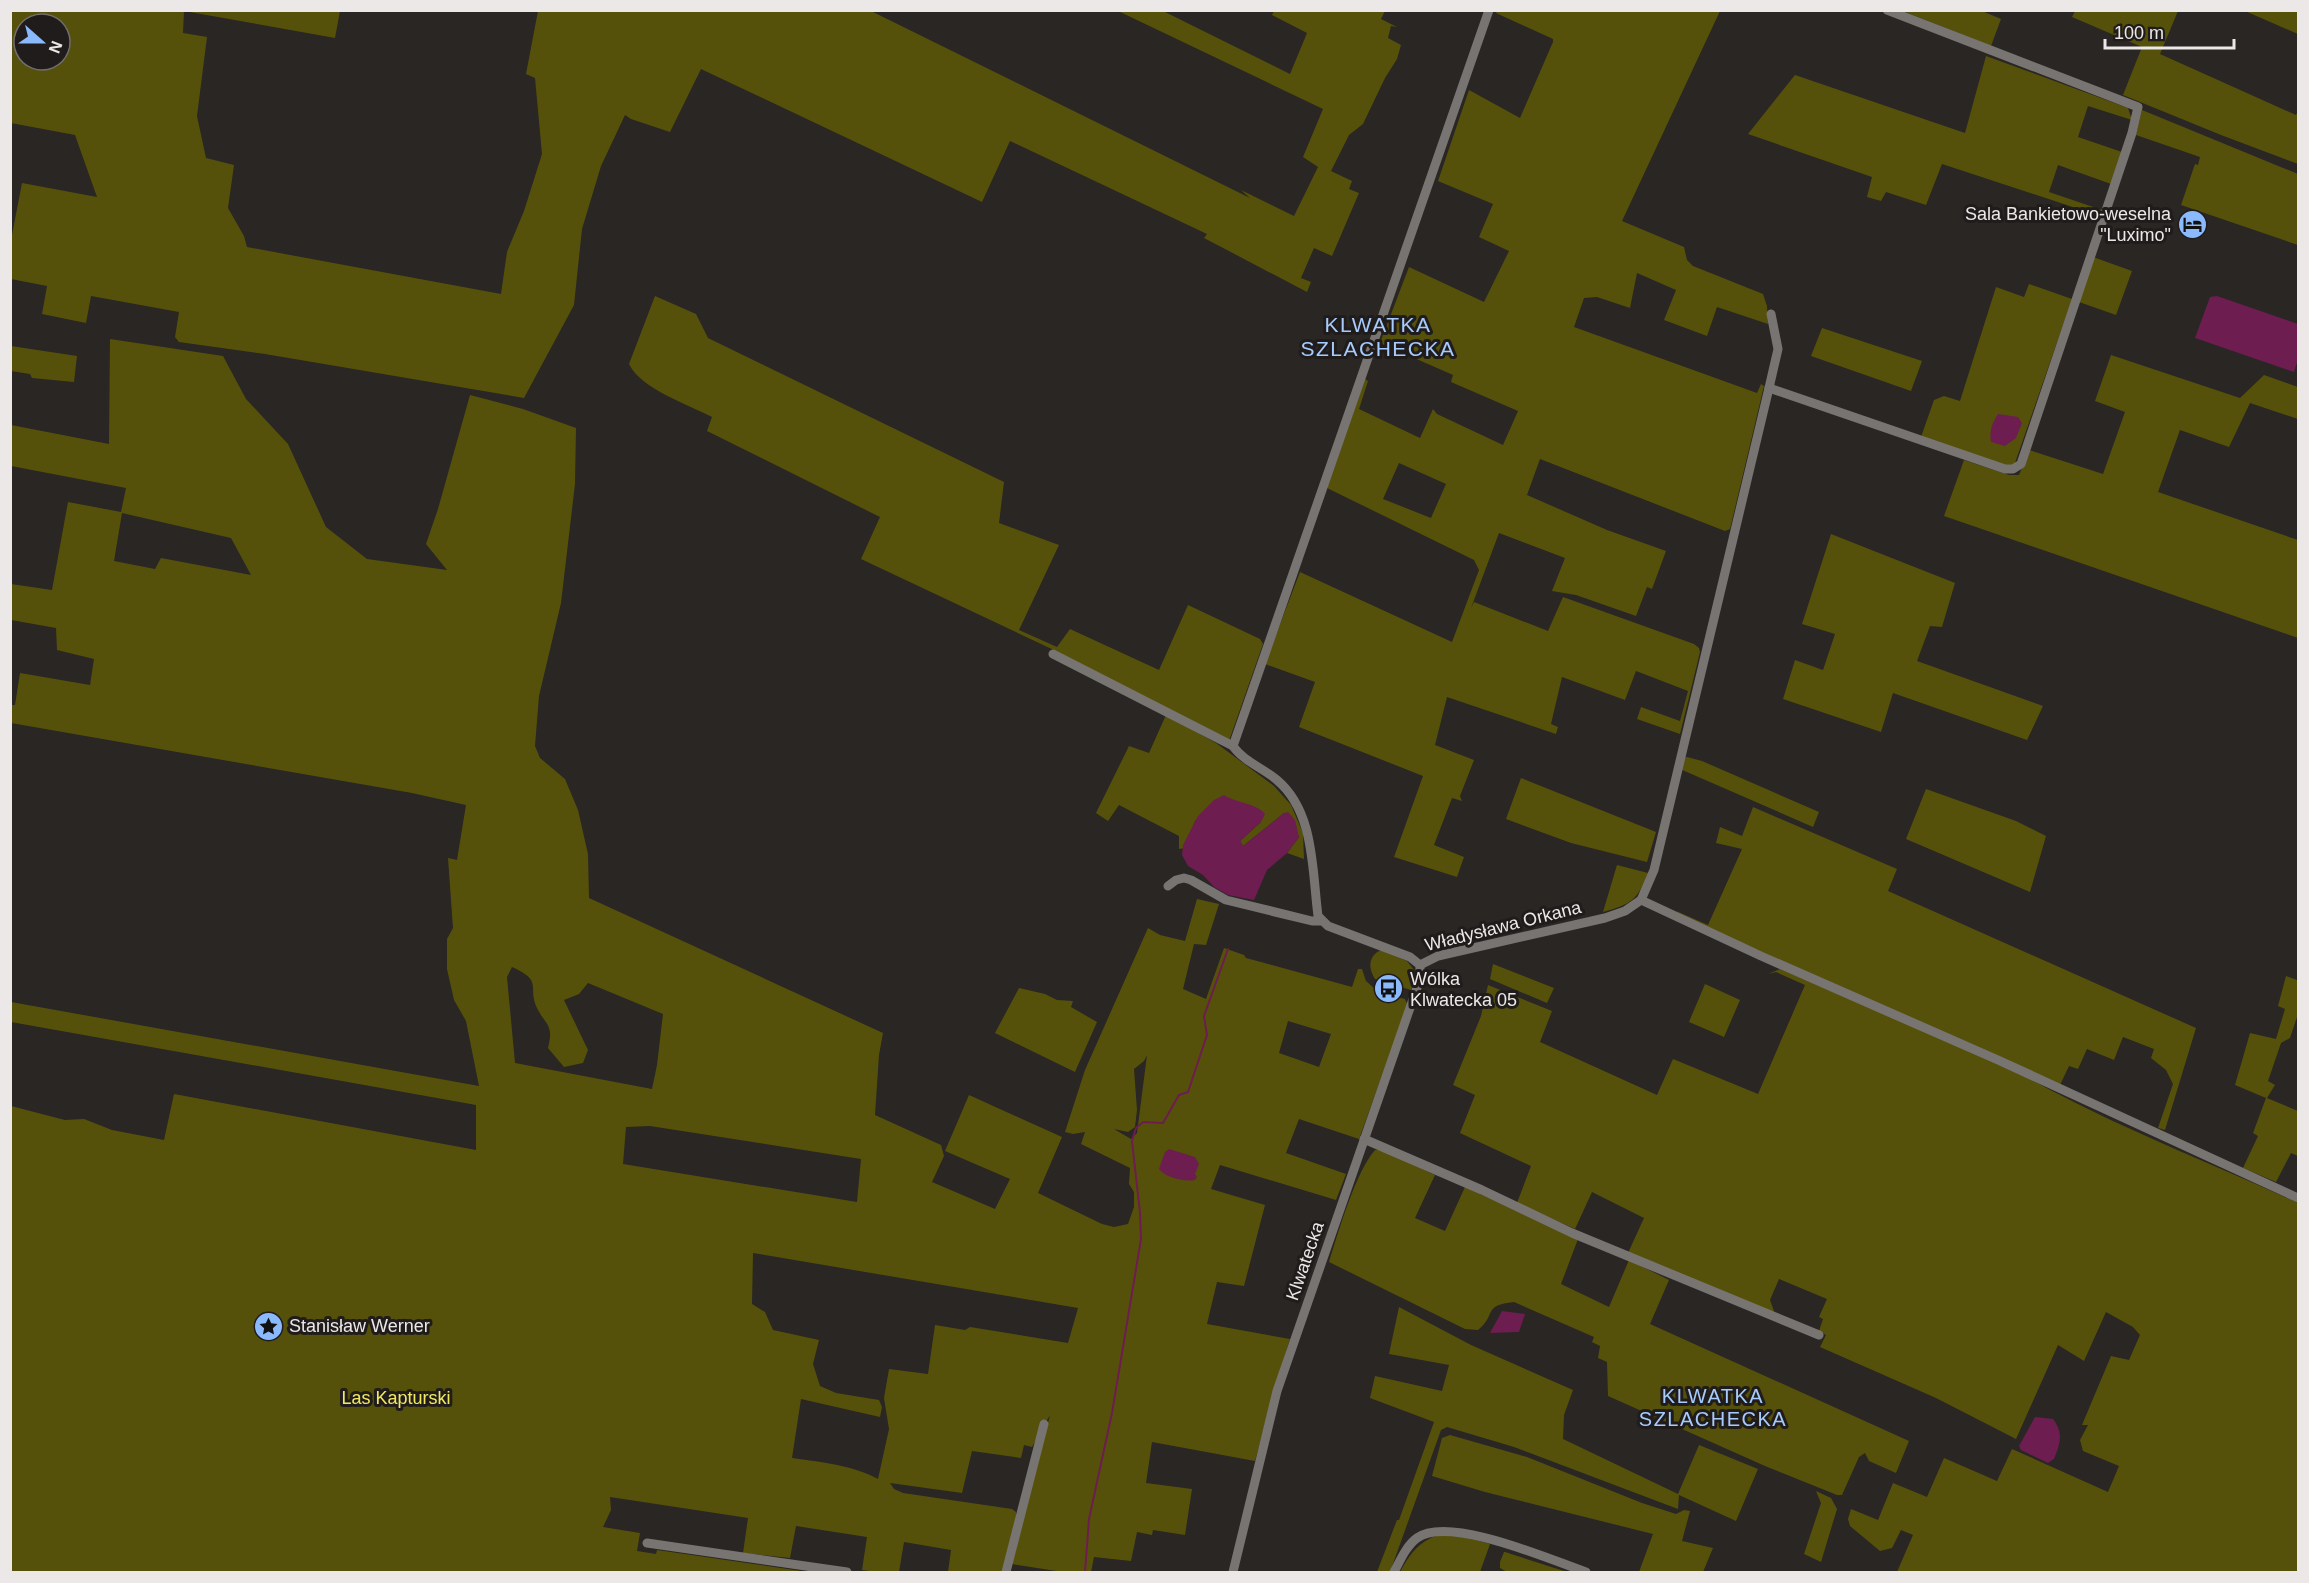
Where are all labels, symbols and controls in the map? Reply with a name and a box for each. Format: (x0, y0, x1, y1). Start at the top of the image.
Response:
north arrow (12, 12, 72, 72)
scale bar (2105, 12, 2234, 50)
text: 100 m (2114, 23, 2164, 43)
text: N (46, 39, 66, 56)
place label: Sala Bankietowo-weselna "Luximo" (1965, 204, 2172, 245)
hotel icon: Sala Bankietowo-weselna "Luximo" (2176, 208, 2208, 240)
district label: KLWATKA SZLACHECKA (1300, 313, 1456, 360)
street label: Władysława Orkana (1423, 897, 1584, 955)
place label: Wólka Klwatecka 05 (1410, 969, 1517, 1010)
bus stop icon: Wólka Klwatecka 05 (1373, 973, 1405, 1005)
street label: Klwatecka (1282, 1218, 1328, 1303)
place icon: Stanisław Werner (252, 1310, 284, 1342)
place label: Stanisław Werner (289, 1316, 430, 1336)
district label: KLWATKA SZLACHECKA (1639, 1385, 1787, 1430)
park label: Las Kapturski (341, 1388, 451, 1408)

